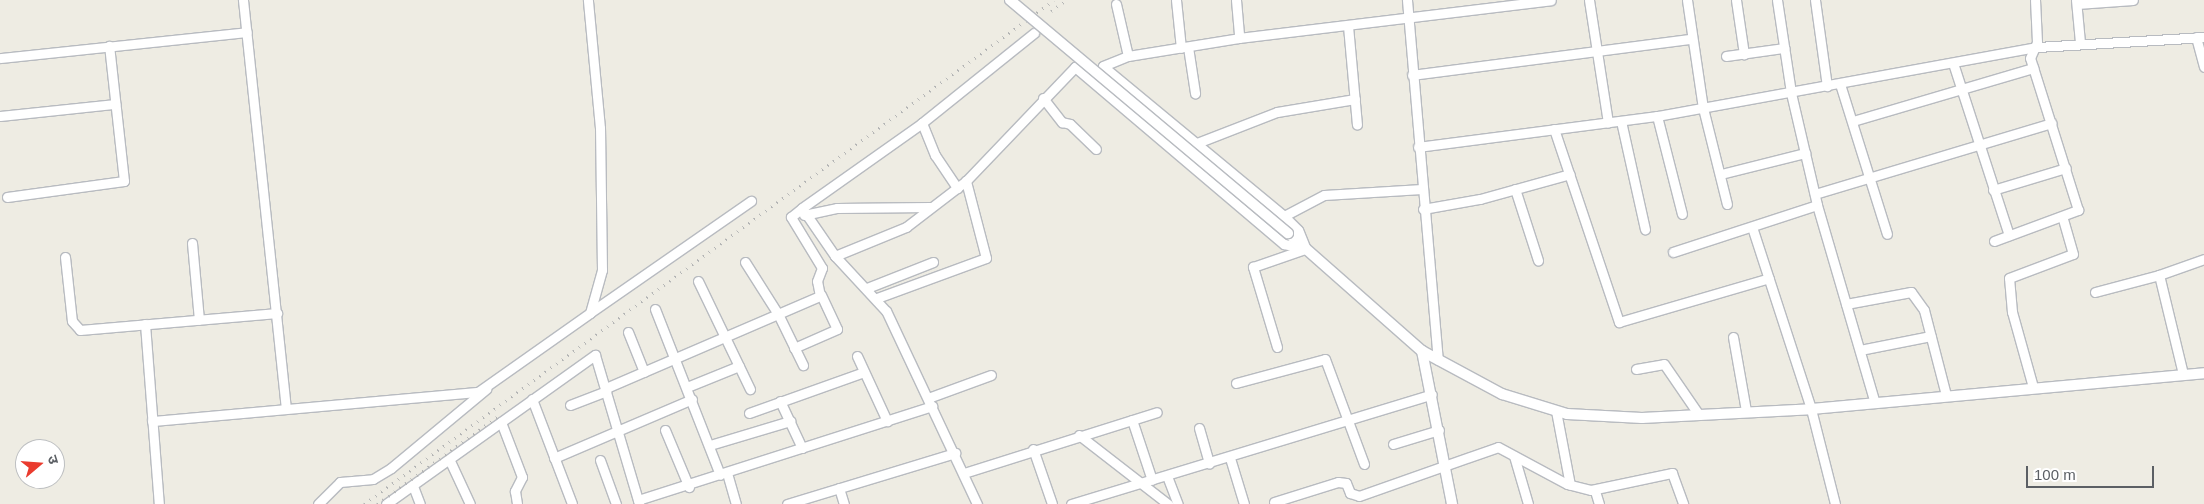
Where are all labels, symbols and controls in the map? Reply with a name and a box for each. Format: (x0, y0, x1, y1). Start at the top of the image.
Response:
north arrow (15, 439, 65, 489)
text: उ (44, 453, 62, 466)
scale bar (2029, 456, 2156, 488)
text: 100 m (2034, 466, 2076, 483)

